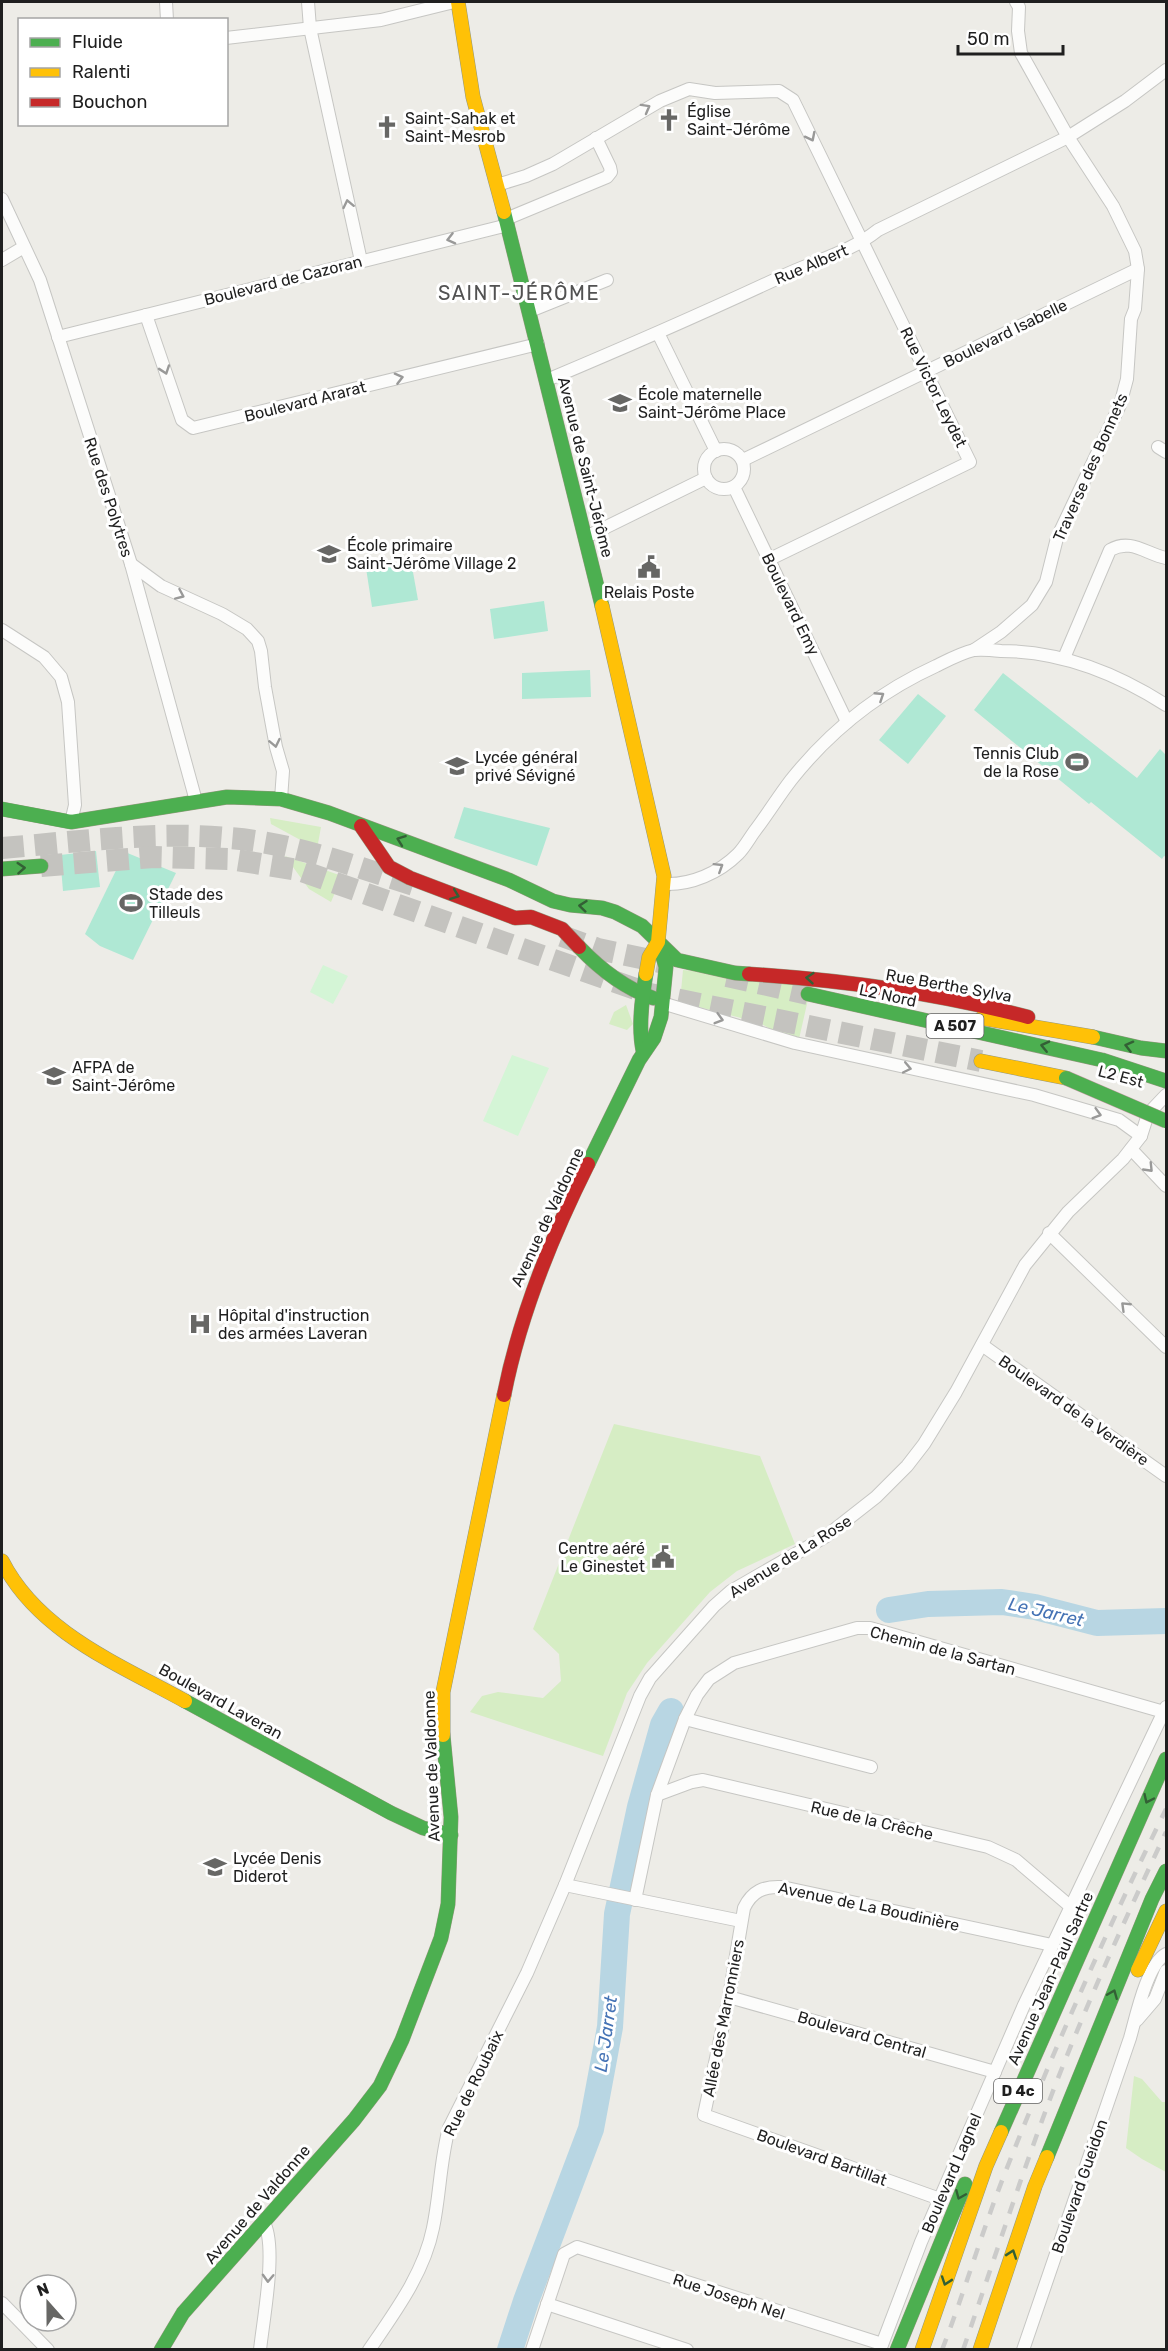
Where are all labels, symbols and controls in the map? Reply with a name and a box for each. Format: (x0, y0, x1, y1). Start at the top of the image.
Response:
legend (18, 18, 228, 126)
scale bar (958, 18, 1063, 56)
text: 50 m (967, 28, 1010, 50)
text: Fluide (72, 31, 123, 53)
text: Ralenti (72, 61, 130, 83)
text: Bouchon (72, 91, 147, 113)
place label: Église Saint-Jérôme (687, 102, 790, 139)
one-way arrow (640, 104, 650, 116)
church icon: Église Saint-Jérôme (656, 107, 682, 133)
place label: Saint-Sahak et Saint-Mesrob (405, 109, 515, 146)
church icon: Saint-Sahak et Saint-Mesrob (374, 114, 400, 140)
one-way arrow (804, 130, 816, 141)
one-way arrow (342, 199, 355, 209)
one-way arrow (446, 232, 456, 245)
street label: Rue Albert (772, 240, 851, 288)
street label: Boulevard de Cazoran (202, 252, 364, 309)
district label: SAINT-JÉRÔME (438, 281, 600, 305)
street label: Boulevard Isabelle (940, 295, 1070, 372)
street label: Rue Victor Leydet (896, 324, 971, 450)
one-way arrow (157, 364, 170, 375)
one-way arrow (394, 373, 404, 386)
street label: Avenue de Saint-Jérôme (554, 375, 617, 560)
street label: Boulevard Ararat (242, 377, 368, 426)
place label: École maternelle Saint-Jérôme Place (638, 385, 786, 422)
school or university icon: École maternelle Saint-Jérôme Place (607, 390, 633, 416)
street label: Traverse des Bonnets (1049, 390, 1132, 544)
street label: Rue des Polytres (80, 435, 137, 559)
place label: École primaire Saint-Jérôme Village 2 (347, 536, 516, 573)
school or university icon: École primaire Saint-Jérôme Village 2 (316, 541, 342, 567)
street label: Boulevard Emy (758, 550, 824, 659)
public building icon: Relais Poste (636, 554, 662, 580)
place label: Relais Poste (604, 583, 694, 602)
one-way arrow (174, 587, 185, 599)
one-way arrow (874, 693, 885, 704)
one-way arrow (268, 737, 281, 747)
place label: Tennis Club de la Rose (973, 744, 1059, 781)
place label: Lycée général privé Sévigné (475, 748, 578, 785)
sports icon: Tennis Club de la Rose (1064, 749, 1090, 775)
school or university icon: Lycée général privé Sévigné (444, 753, 470, 779)
one-way arrow (396, 835, 407, 848)
one-way arrow (17, 862, 26, 875)
one-way arrow (713, 863, 723, 875)
place label: Stade des Tilleuls (149, 885, 223, 922)
one-way arrow (449, 888, 460, 901)
sports icon: Stade des Tilleuls (118, 890, 144, 916)
one-way arrow (579, 900, 588, 913)
street label: Rue Berthe Sylva (884, 965, 1013, 1006)
one-way arrow (806, 972, 815, 985)
street label: L2 Nord (858, 980, 918, 1011)
one-way arrow (713, 1012, 723, 1024)
road number: A 507 (926, 1014, 984, 1038)
one-way arrow (1125, 1040, 1135, 1053)
one-way arrow (1040, 1041, 1050, 1054)
place label: AFPA de Saint-Jérôme (72, 1058, 175, 1095)
one-way arrow (902, 1060, 912, 1073)
street label: L2 Est (1096, 1061, 1146, 1092)
school or university icon: AFPA de Saint-Jérôme (41, 1063, 67, 1089)
one-way arrow (1091, 1107, 1101, 1119)
street label: Avenue de Valdonne (507, 1145, 588, 1290)
one-way arrow (1141, 1160, 1152, 1171)
one-way arrow (1121, 1303, 1132, 1314)
place label: Hôpital d'instruction des armées Laveran (218, 1306, 369, 1343)
hospital icon: Hôpital d'instruction des armées Laveran (187, 1311, 213, 1337)
street label: Boulevard de la Verdière (995, 1351, 1153, 1470)
street label: Avenue de La Rose (726, 1511, 855, 1602)
place label: Centre aéré Le Ginestet (558, 1539, 645, 1576)
public building icon: Centre aéré Le Ginestet (650, 1544, 676, 1570)
water label: Le Jarret (1006, 1593, 1087, 1632)
street label: Chemin de la Sartan (868, 1622, 1018, 1679)
street label: Boulevard Laveran (156, 1660, 286, 1743)
street label: Avenue de Valdonne (419, 1690, 444, 1842)
one-way arrow (1143, 1793, 1155, 1804)
street label: Rue de la Crêche (809, 1797, 935, 1844)
place label: Lycée Denis Diderot (233, 1849, 321, 1886)
school or university icon: Lycée Denis Diderot (202, 1854, 228, 1880)
street label: Avenue de La Boudinière (777, 1878, 961, 1935)
street label: Avenue Jean-Paul Sartre (1004, 1889, 1097, 2068)
street label: Allée des Marronniers (699, 1938, 748, 2098)
one-way arrow (1106, 1990, 1118, 2001)
water label: Le Jarret (590, 1993, 622, 2073)
street label: Boulevard Central (795, 2007, 928, 2062)
street label: Rue de Roubaix (440, 2027, 507, 2139)
road number: D 4c (994, 2079, 1042, 2103)
street label: Boulevard Lagnel (918, 2110, 985, 2236)
street label: Boulevard Gueidon (1048, 2117, 1111, 2256)
street label: Boulevard Bartillat (754, 2125, 890, 2190)
street label: Avenue de Valdonne (201, 2141, 314, 2268)
one-way arrow (955, 2189, 967, 2200)
one-way arrow (1005, 2249, 1017, 2260)
street label: Rue Joseph Nel (670, 2269, 787, 2324)
north arrow (18, 2273, 78, 2333)
one-way arrow (261, 2273, 274, 2282)
one-way arrow (941, 2275, 953, 2286)
text: N (34, 2279, 52, 2300)

